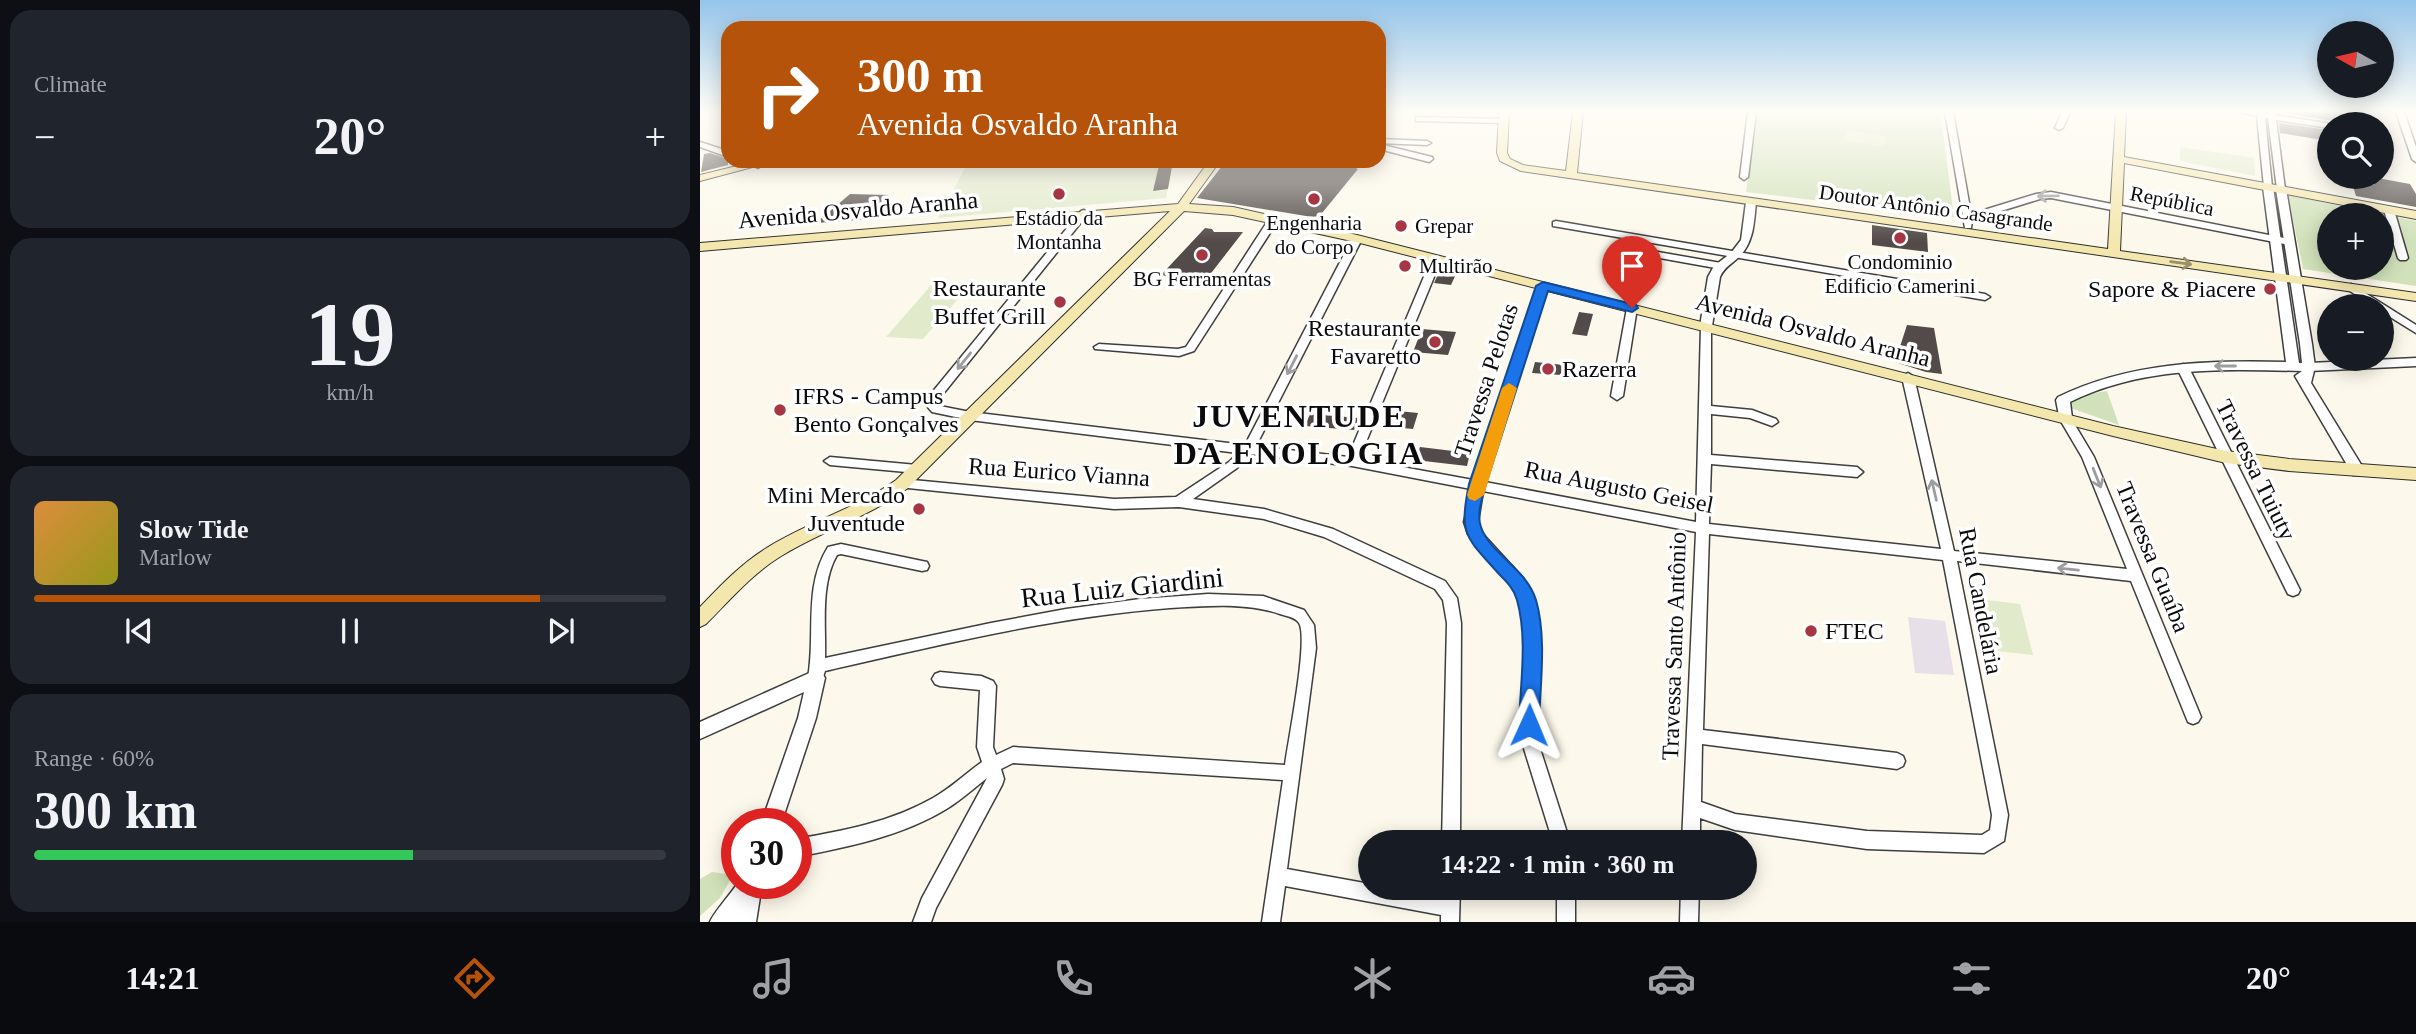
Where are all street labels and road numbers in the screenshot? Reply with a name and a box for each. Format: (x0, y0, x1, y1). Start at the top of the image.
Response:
street label: Doutor Antônio Casagrande (1818, 180, 2054, 236)
street label: República (2128, 181, 2217, 221)
street label: Avenida Osvaldo Aranha (737, 187, 979, 233)
street label: Avenida Osvaldo Aranha (1693, 288, 1933, 372)
street label: Travessa Pelotas (1449, 300, 1523, 460)
street label: Travessa Tuiuty (2211, 395, 2301, 545)
street label: Rua Eurico Vianna (967, 453, 1151, 491)
street label: Rua Augusto Geisel (1522, 456, 1716, 518)
street label: Travessa Guaíba (2111, 478, 2195, 636)
street label: Rua Candelária (1954, 526, 2008, 677)
street label: Travessa Santo Antônio (1657, 531, 1691, 761)
street label: Rua Luiz Giardini (1019, 561, 1225, 614)

